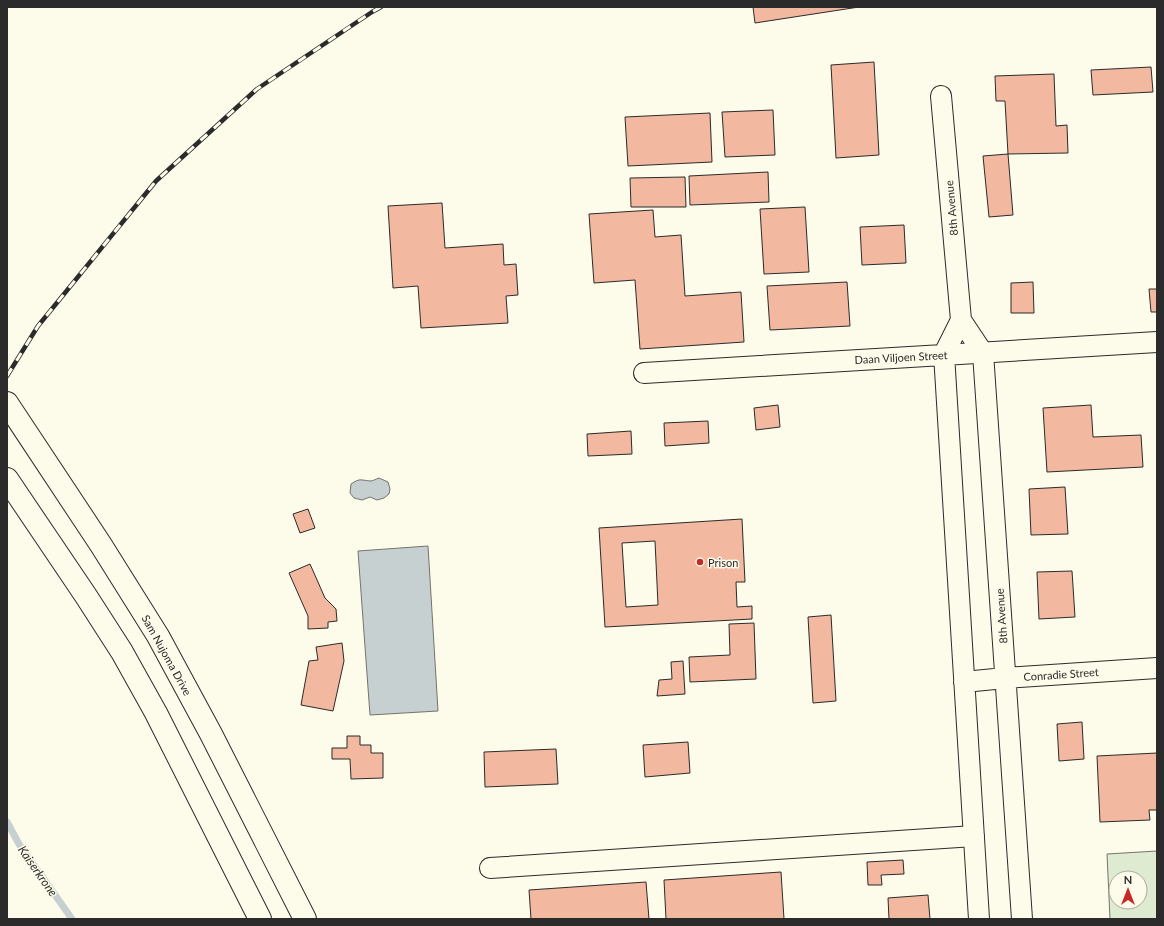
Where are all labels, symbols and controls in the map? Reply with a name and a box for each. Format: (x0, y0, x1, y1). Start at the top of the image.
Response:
street label: 8th Avenue (942, 180, 960, 236)
street label: Daan Viljoen Street (854, 348, 948, 366)
place label: Prison (708, 556, 738, 569)
marker: Prison (695, 557, 705, 567)
street label: 8th Avenue (993, 588, 1009, 644)
street label: Sam Nujoma Drive (139, 612, 195, 698)
street label: Conradie Street (1023, 665, 1099, 683)
water label: Kaiserkrone (15, 843, 61, 899)
north arrow (1108, 870, 1148, 910)
text: N (1124, 873, 1132, 886)

